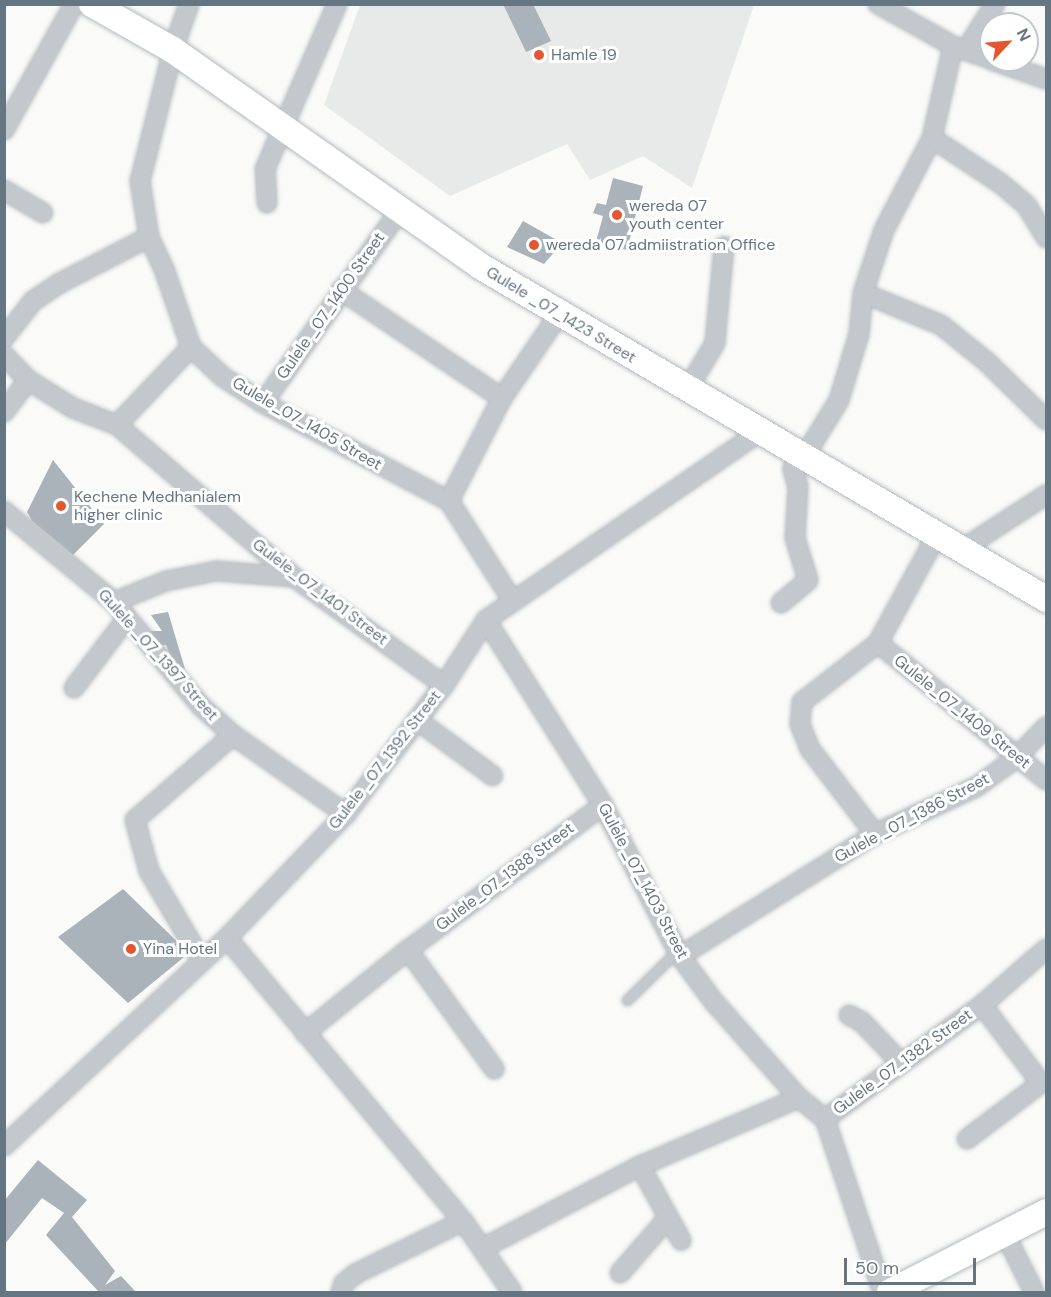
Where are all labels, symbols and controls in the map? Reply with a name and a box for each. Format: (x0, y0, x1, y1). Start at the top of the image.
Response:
north arrow (979, 12, 1039, 72)
text: N (1012, 25, 1036, 45)
place label: Hamle 19 (551, 45, 617, 65)
marker: Hamle 19 (532, 48, 546, 62)
place label: wereda 07 youth center (629, 196, 724, 234)
marker: wereda 07 youth center (610, 208, 624, 222)
street label: Gulele _07_1400 Street (273, 229, 389, 383)
place label: wereda 07 admiistration Office (546, 235, 775, 255)
marker: wereda 07 admiistration Office (527, 238, 541, 252)
street label: Gulele _07_1423 Street (483, 263, 639, 367)
street label: Gulele_07_1405 Street (229, 373, 385, 475)
place label: Kechene Medhanialem higher clinic (74, 487, 241, 525)
marker: Kechene Medhanialem higher clinic (52, 497, 70, 515)
street label: Gulele_07_1401 Street (249, 535, 391, 649)
street label: Gulele _07_1397 Street (94, 585, 222, 725)
street label: Gulele_07_1409 Street (890, 651, 1034, 773)
street label: Gulele _07_1392 Street (325, 687, 445, 833)
street label: Gulele _07_1386 Street (831, 769, 993, 867)
street label: Gulele _07_1403 Street (594, 800, 692, 962)
street label: Gulele_07_1388 Street (432, 819, 578, 935)
place label: Yina Hotel (143, 939, 217, 959)
marker: Yina Hotel (124, 942, 138, 956)
street label: Gulele_07_1382 Street (830, 1005, 976, 1119)
scale bar (847, 1246, 979, 1284)
text: 50 m (855, 1256, 899, 1280)

